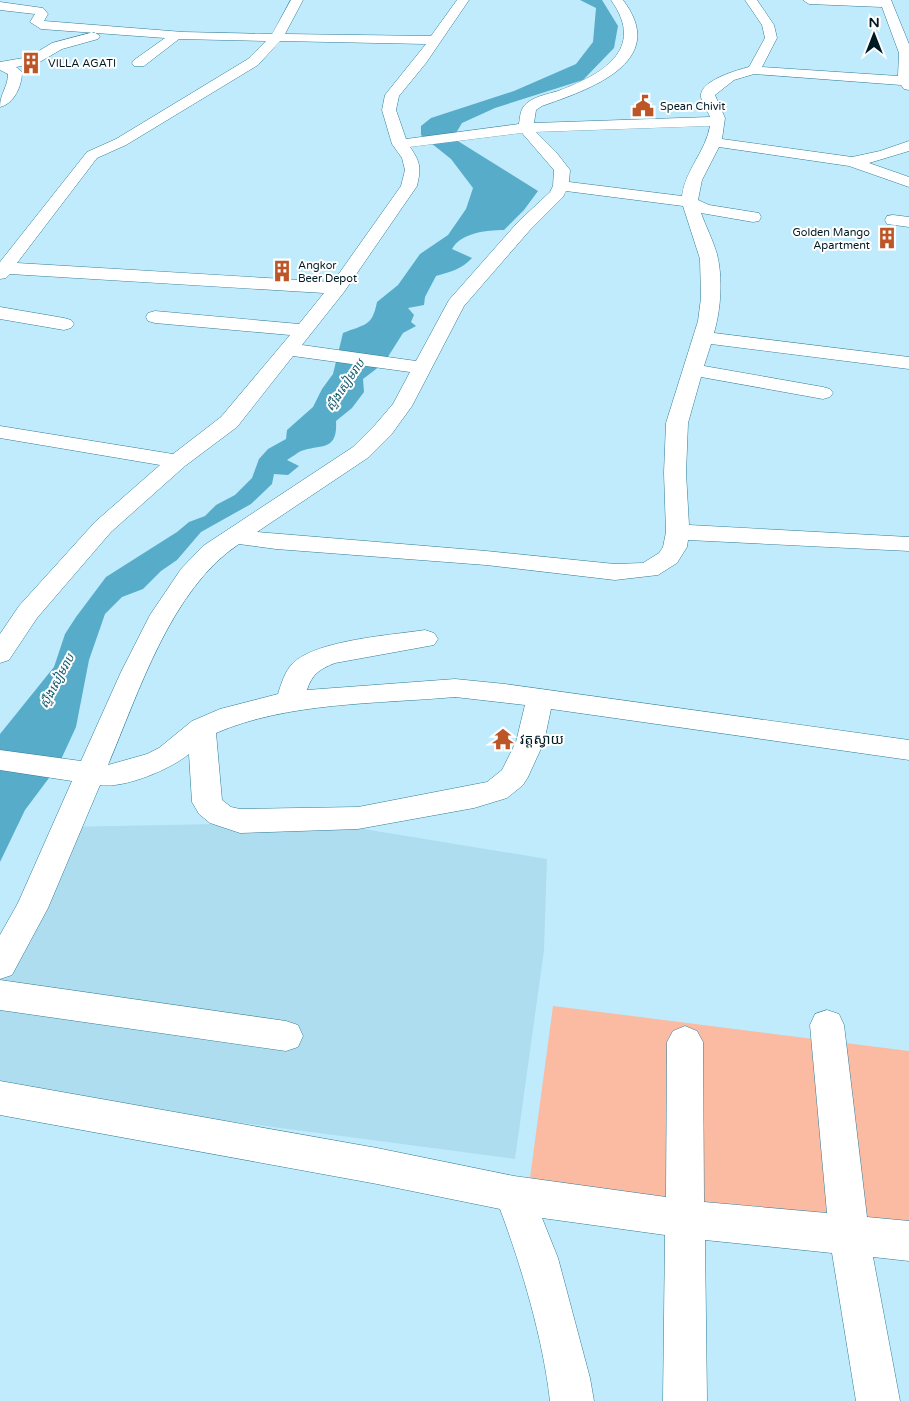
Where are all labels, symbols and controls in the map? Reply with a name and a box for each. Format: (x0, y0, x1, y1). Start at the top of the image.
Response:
north arrow (849, 10, 899, 60)
text: N (868, 14, 880, 31)
building icon: VILLA AGATI (18, 50, 44, 76)
place label: VILLA AGATI (48, 57, 116, 70)
public building icon: Spean Chivit (630, 93, 656, 119)
place label: Spean Chivit (660, 100, 725, 113)
building icon: Golden Mango Apartment (874, 225, 900, 251)
place label: Golden Mango Apartment (792, 226, 870, 252)
building icon: Angkor Beer Depot (269, 258, 295, 284)
place label: Angkor Beer Depot (298, 259, 357, 285)
water label: ស្ទឹងសៀមរាប (322, 355, 368, 414)
water label: ស្ទឹងសៀមរាប (36, 650, 78, 711)
temple icon: វត្តស្វាយ (490, 726, 516, 752)
place label: វត្តស្វាយ (520, 731, 564, 748)

